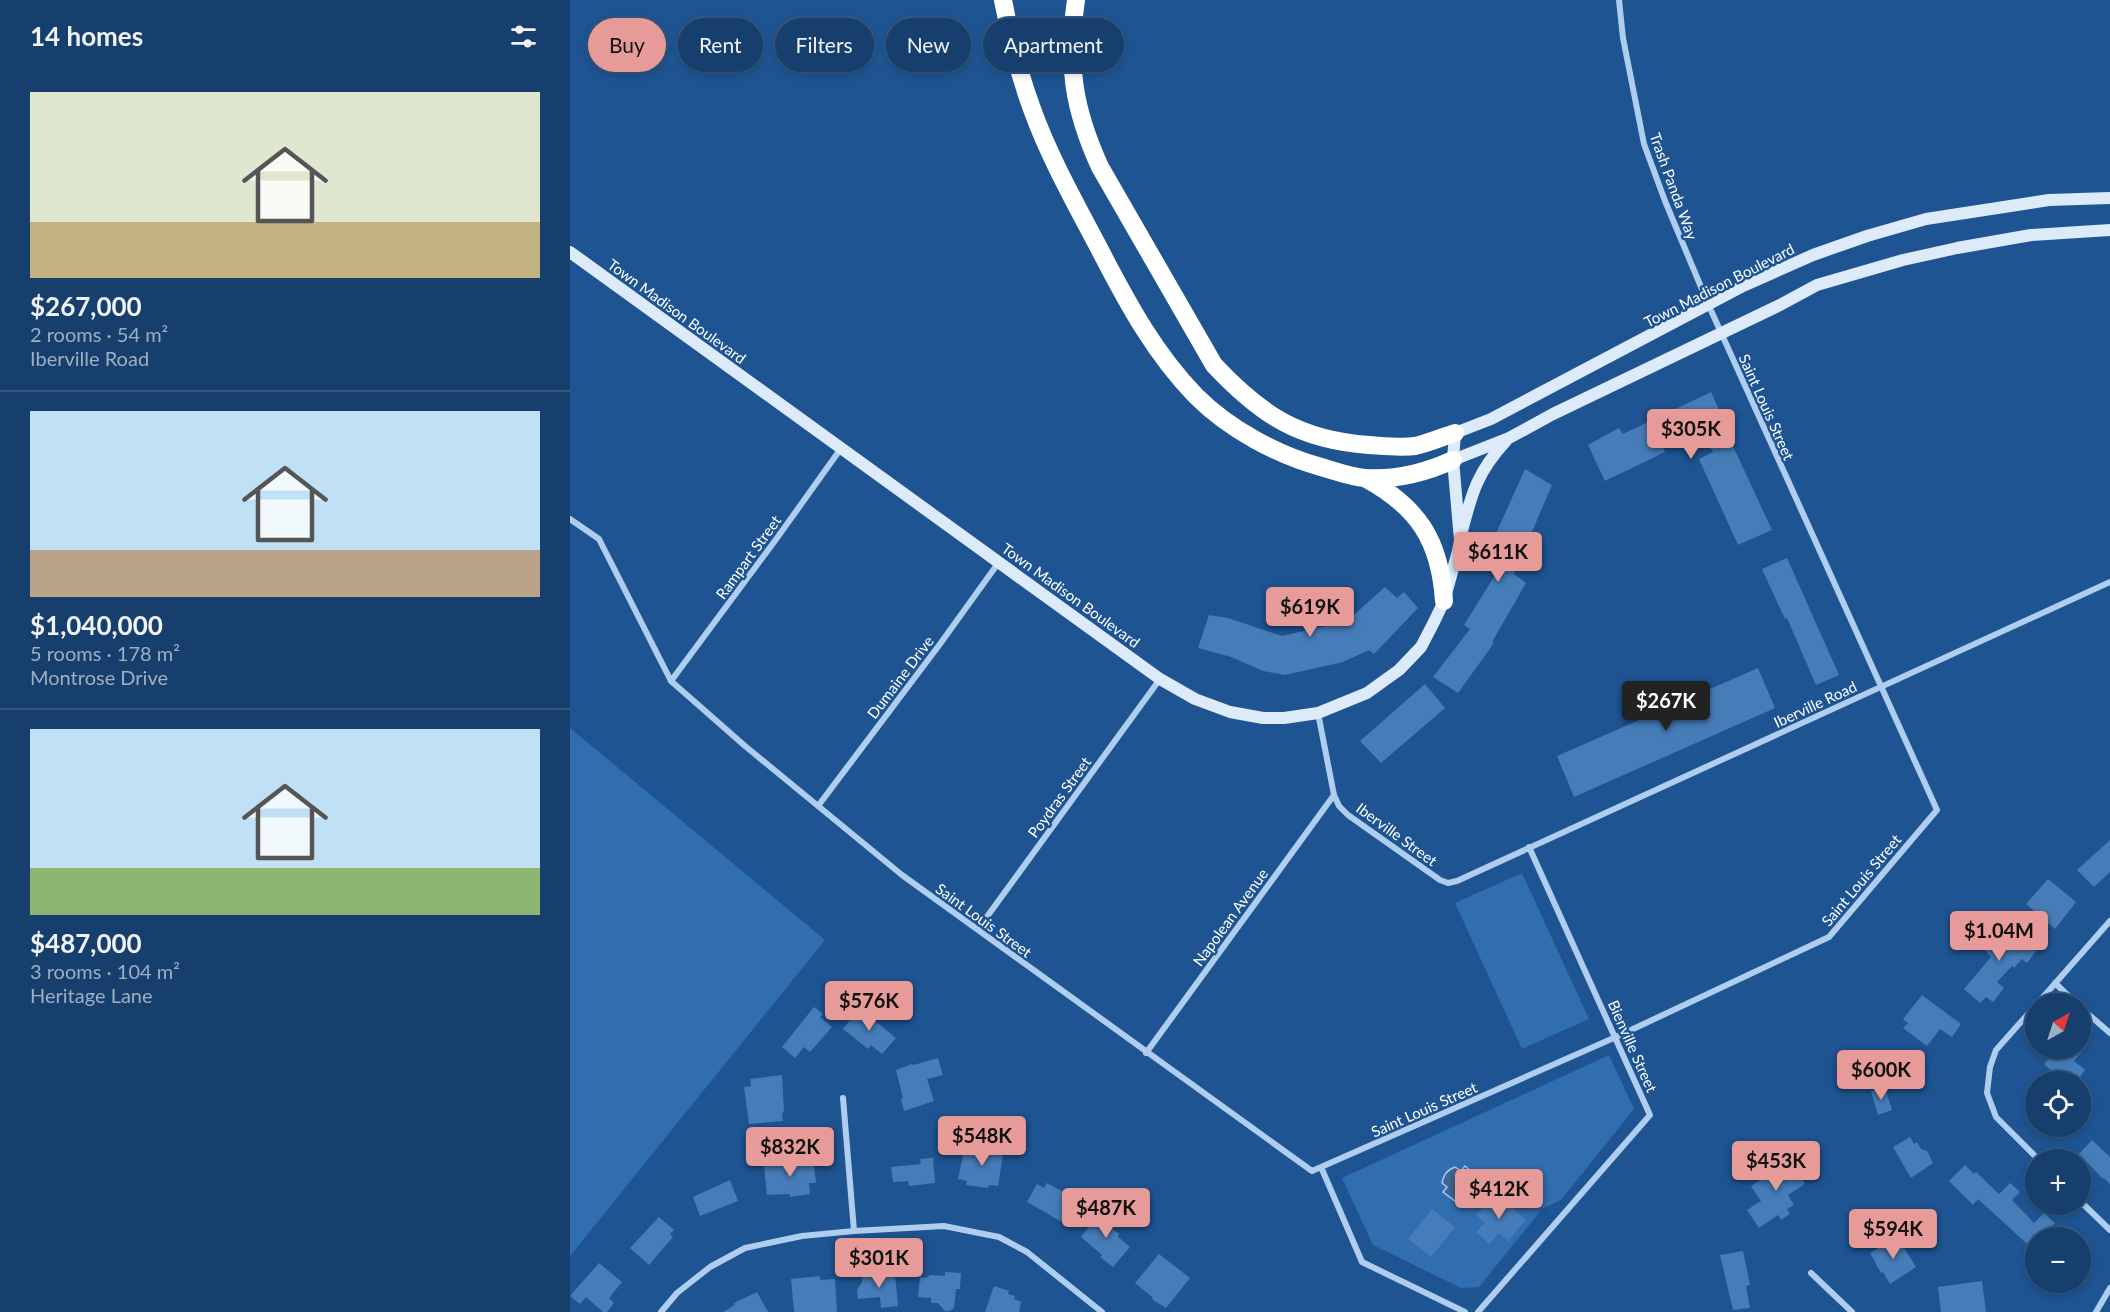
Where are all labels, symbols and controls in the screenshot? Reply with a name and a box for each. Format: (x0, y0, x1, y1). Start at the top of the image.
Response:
chip: Buy (588, 18, 666, 72)
chip: Rent (678, 18, 763, 72)
chip: Filters (775, 18, 874, 72)
chip: New (886, 18, 971, 72)
chip: Apartment (983, 18, 1124, 72)
text: 14 homes (30, 20, 143, 52)
icon: filters (507, 20, 540, 53)
street label: Trash Panda Way (1646, 130, 1702, 242)
icon: home (231, 131, 339, 239)
street label: Town Madison Boulevard (1641, 239, 1797, 331)
street label: Town Madison Boulevard (605, 255, 749, 367)
text: $267,000 (30, 290, 142, 322)
text: 2 rooms · 54 m² (30, 322, 168, 346)
text: Iberville Road (30, 346, 149, 370)
street label: Saint Louis Street (1736, 351, 1799, 463)
pin: $305K (1649, 409, 1733, 460)
text: $305K (1661, 416, 1721, 440)
icon: home (231, 450, 339, 558)
street label: Rampart Street (712, 511, 785, 602)
pin: $611K (1456, 532, 1540, 583)
street label: Town Madison Boulevard (999, 539, 1143, 651)
text: $611K (1468, 539, 1528, 563)
pin: $619K (1268, 587, 1352, 638)
text: $619K (1280, 594, 1340, 618)
text: $1,040,000 (30, 609, 163, 641)
street label: Dumaine Drive (863, 632, 937, 722)
text: 5 rooms · 178 m² (30, 641, 180, 665)
text: Montrose Drive (30, 665, 168, 689)
street label: Iberville Road (1771, 677, 1859, 731)
pin: $267K (1624, 681, 1708, 732)
text: $267K (1636, 688, 1696, 712)
street label: Poydras Street (1024, 753, 1095, 841)
icon: home (231, 768, 339, 876)
street label: Iberville Street (1353, 799, 1441, 870)
street label: Saint Louis Street (1817, 830, 1905, 929)
street label: Napolean Avenue (1189, 865, 1271, 969)
street label: Saint Louis Street (933, 879, 1036, 961)
pin: $1.04M (1950, 911, 2048, 962)
text: $1.04M (1964, 918, 2034, 942)
text: $487,000 (30, 927, 142, 959)
text: 3 rooms · 104 m² (30, 959, 180, 983)
pin: $576K (827, 981, 911, 1032)
text: Heritage Lane (30, 983, 153, 1007)
text: $576K (839, 988, 899, 1012)
north arrow (2025, 993, 2091, 1059)
map controls (2025, 993, 2091, 1293)
street label: Bienville Street (1605, 997, 1662, 1095)
pin: $600K (1839, 1050, 1923, 1101)
text: $600K (1851, 1057, 1911, 1081)
button: locate (2025, 1071, 2091, 1137)
street label: Saint Louis Street (1368, 1077, 1480, 1140)
pin: $548K (940, 1116, 1024, 1167)
text: $548K (952, 1123, 1012, 1147)
pin: $832K (748, 1127, 832, 1178)
text: $832K (760, 1134, 820, 1158)
pin: $453K (1734, 1141, 1818, 1192)
text: $453K (1746, 1148, 1806, 1172)
button: + (2025, 1149, 2091, 1215)
pin: $412K (1457, 1169, 1541, 1220)
text: $412K (1469, 1176, 1529, 1200)
pin: $487K (1064, 1188, 1148, 1239)
text: $487K (1076, 1195, 1136, 1219)
pin: $594K (1851, 1209, 1935, 1260)
text: $594K (1863, 1216, 1923, 1240)
button: − (2025, 1227, 2091, 1293)
pin: $301K (837, 1238, 921, 1289)
text: $301K (849, 1245, 909, 1269)

